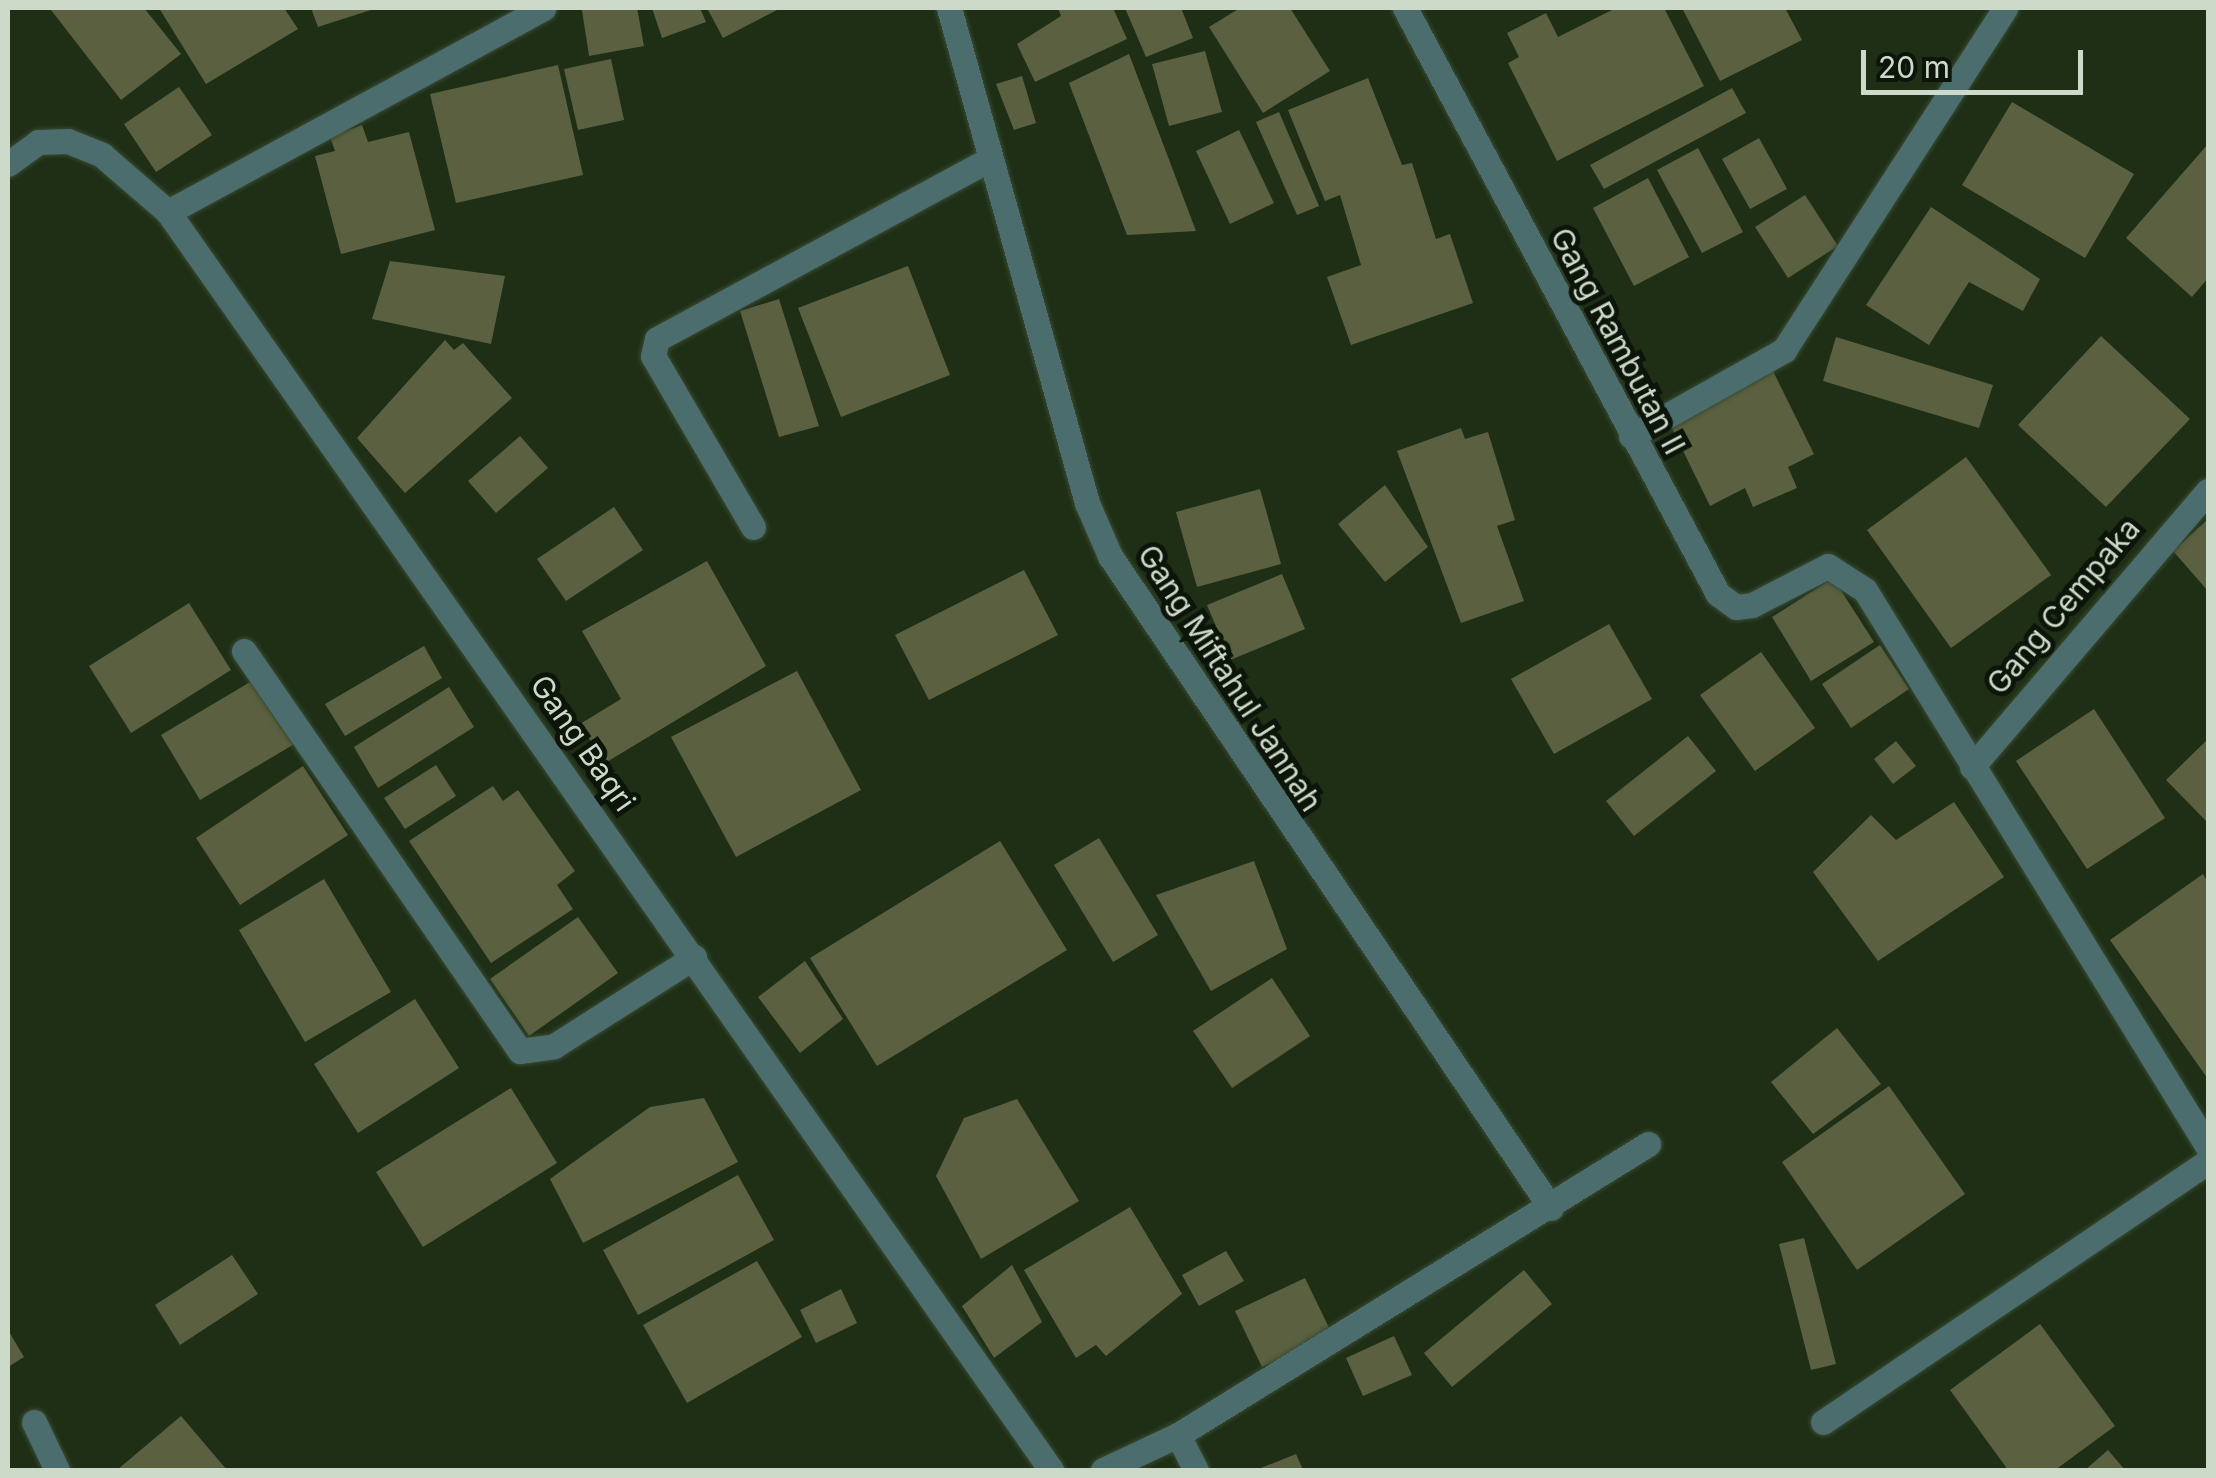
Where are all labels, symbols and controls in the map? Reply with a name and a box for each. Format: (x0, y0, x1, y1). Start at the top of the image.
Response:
scale bar (1866, 30, 2088, 92)
text: 20 m (1878, 49, 1950, 85)
street label: Gang Rambutan II (1543, 222, 1693, 460)
street label: Gang Cempaka (1979, 511, 2147, 701)
street label: Gang Miftahul Jannah (1130, 538, 1330, 818)
street label: Gang Baqri (523, 668, 643, 818)

